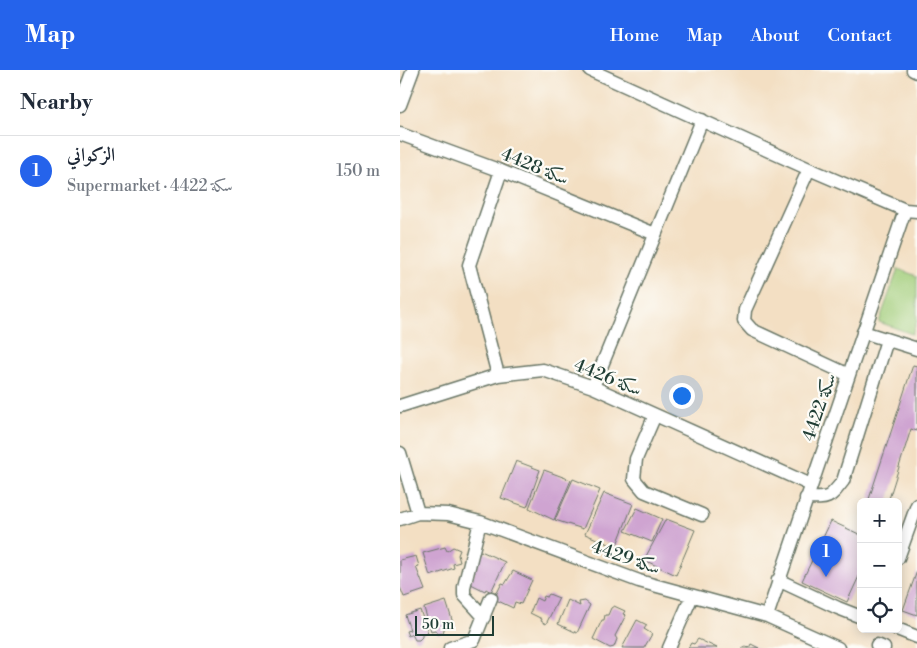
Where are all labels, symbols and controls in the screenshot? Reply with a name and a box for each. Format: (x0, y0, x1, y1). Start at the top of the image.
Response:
text: Map (25, 20, 75, 50)
text: Home (610, 24, 659, 47)
text: Map (687, 24, 723, 47)
text: About (751, 24, 800, 47)
text: Contact (828, 24, 892, 47)
text: Nearby (20, 90, 93, 116)
street label: سكة 4428 (497, 142, 572, 191)
text: الزكواني (67, 143, 115, 167)
text: 1 (32, 161, 40, 181)
text: 150 m (336, 161, 380, 181)
text: Supermarket · سكة 4422 (67, 176, 233, 196)
street label: سكة 4426 (570, 353, 645, 401)
street label: سكة 4422 (797, 370, 842, 444)
your location (669, 383, 695, 409)
map controls (857, 498, 902, 633)
button: + (857, 498, 902, 543)
street label: سكة 4429 (588, 535, 663, 580)
pin: 1 (810, 536, 842, 577)
button: − (857, 543, 902, 588)
button: locate (857, 588, 902, 633)
scale bar (415, 613, 494, 636)
text: 50 m (422, 616, 454, 634)

